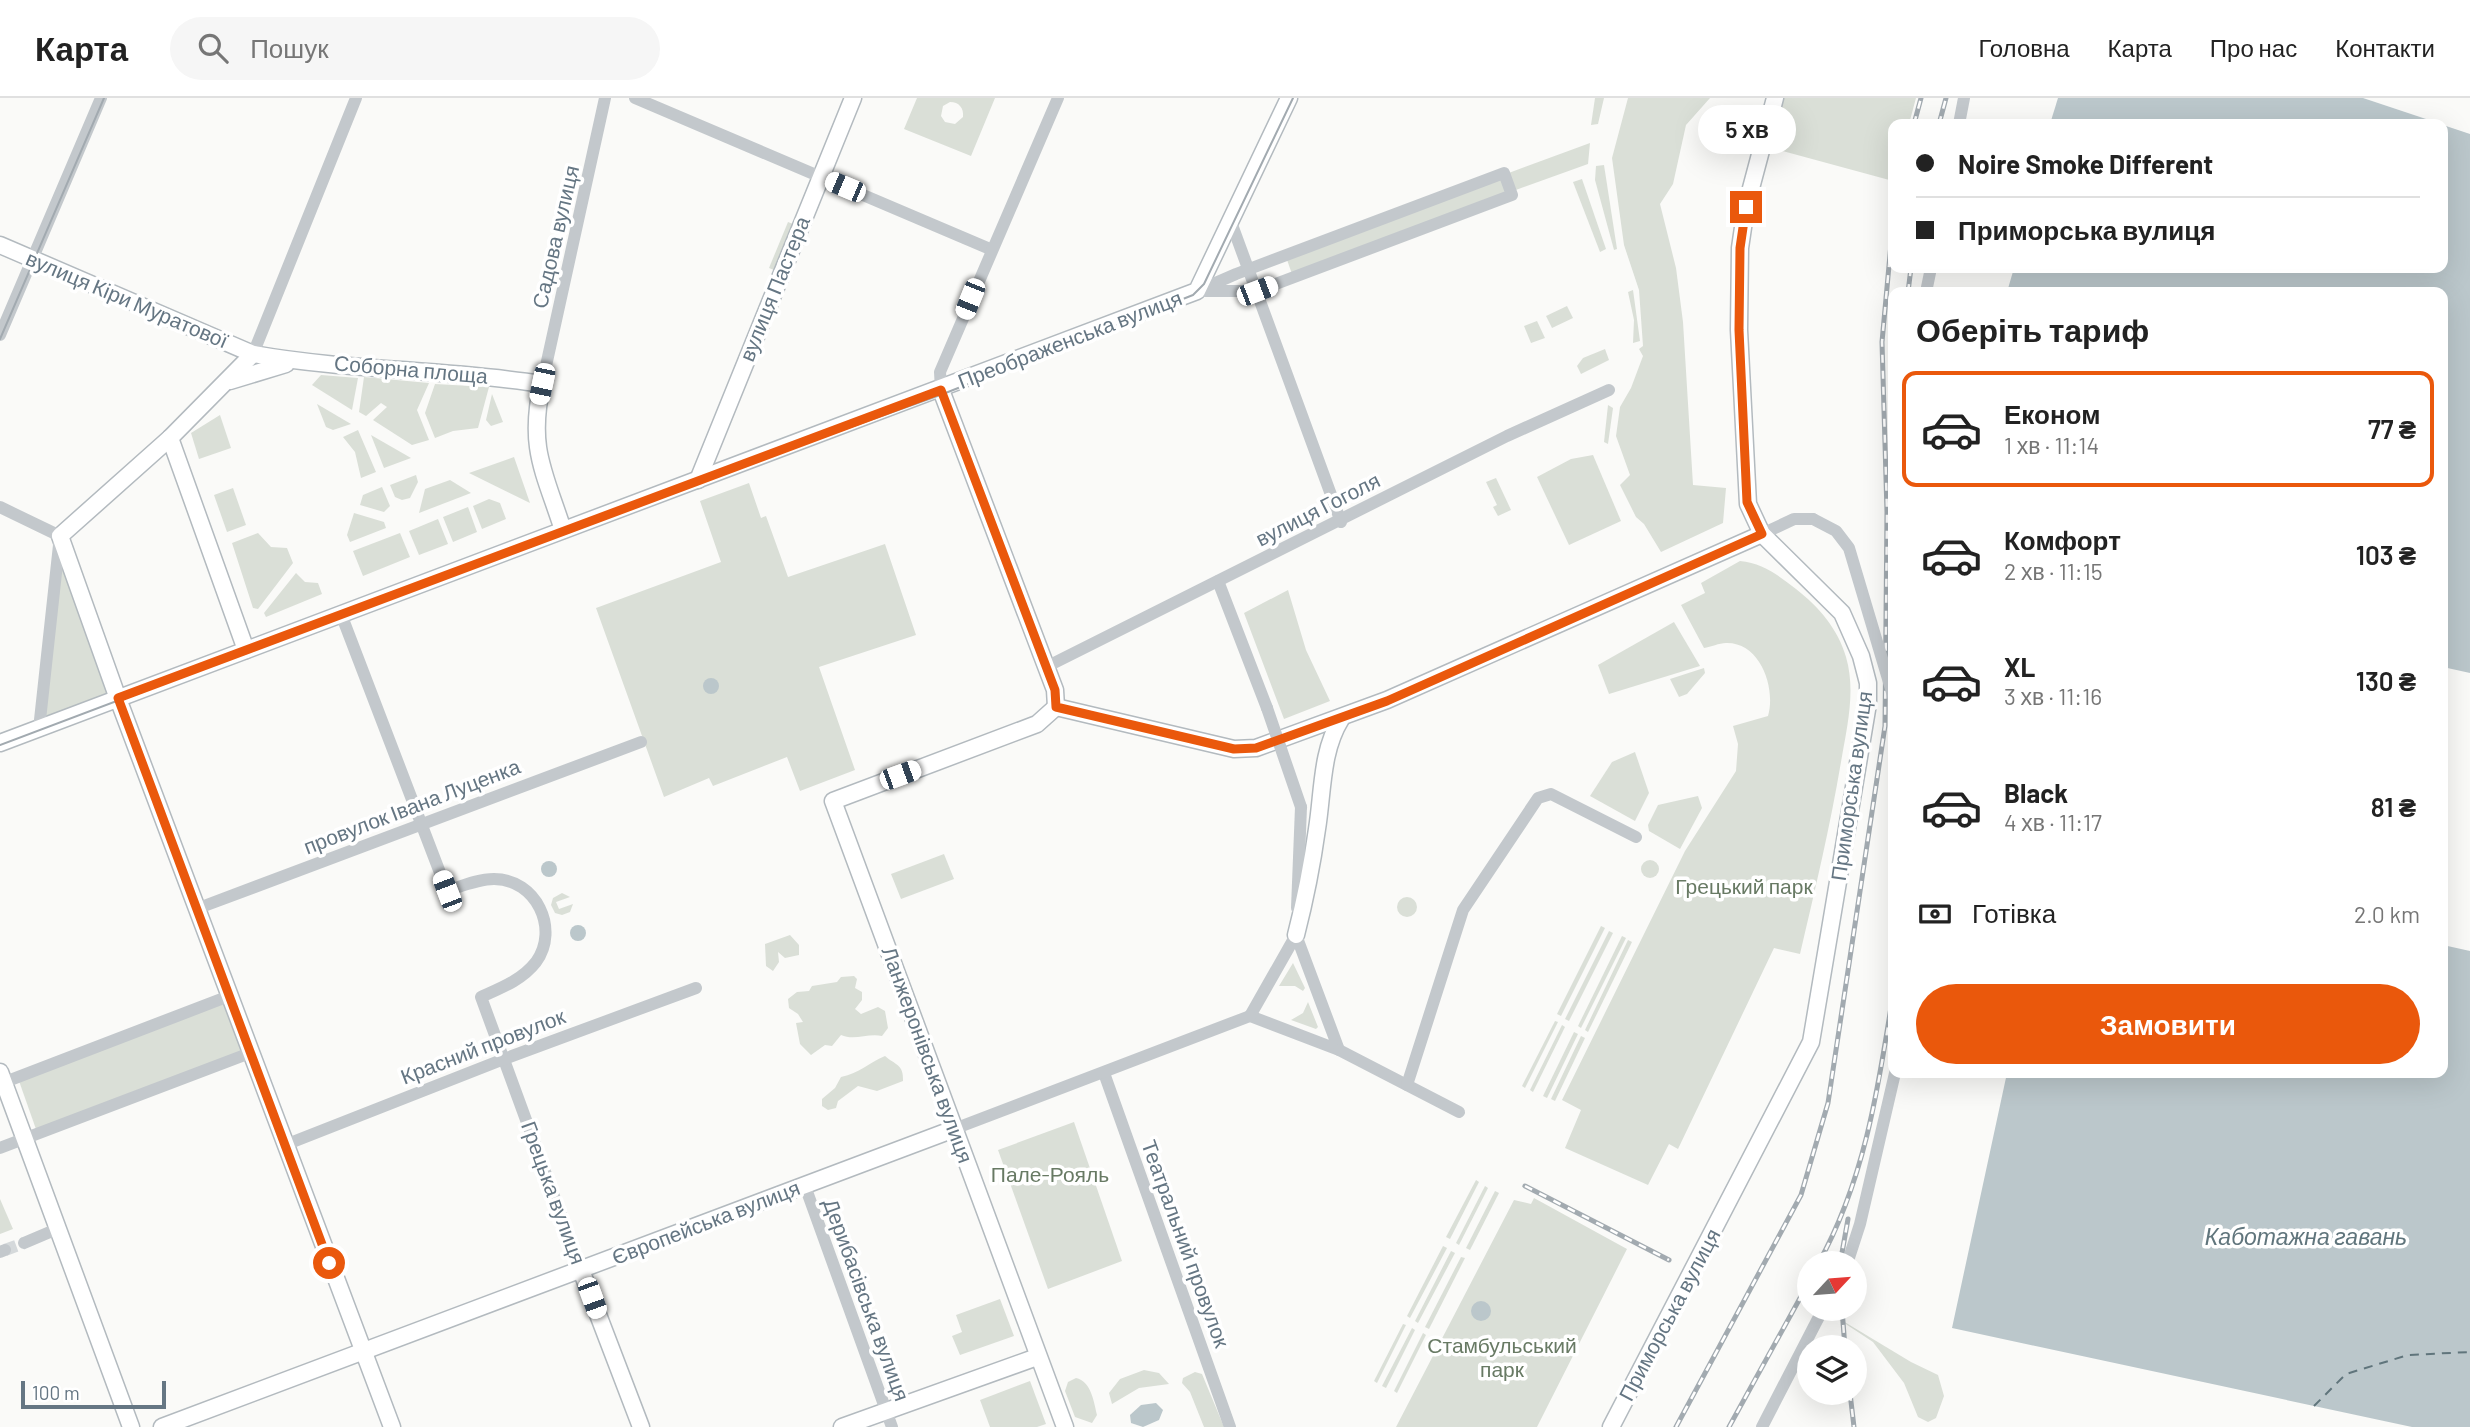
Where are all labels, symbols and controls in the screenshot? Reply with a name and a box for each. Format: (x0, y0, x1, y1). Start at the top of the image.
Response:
search box (170, 17, 660, 80)
text: Карта (35, 28, 128, 68)
icon: search (194, 29, 232, 67)
text: Пошук (250, 32, 329, 63)
text: Головна (1978, 33, 2070, 62)
text: Карта (2108, 33, 2172, 62)
text: Про нас (2210, 33, 2297, 62)
text: Контакти (2335, 33, 2435, 62)
callout: 5 хв (1697, 105, 1795, 154)
text: 5 хв (1725, 115, 1769, 143)
text: Noire Smoke Different (1958, 148, 2213, 179)
street label: Садова вулиця (526, 163, 583, 311)
car (822, 169, 869, 205)
route end (1730, 191, 1762, 223)
street label: вулиця Пастера (733, 212, 814, 365)
text: Приморська вулиця (1958, 214, 2215, 245)
street label: вулиця Кіри Муратової (23, 245, 233, 353)
car (1234, 274, 1281, 308)
car (953, 276, 988, 322)
street label: Преображенська вулиця (954, 284, 1185, 393)
text: Оберіть тариф (1916, 310, 2149, 348)
street label: Соборна площа (333, 349, 489, 388)
car (528, 361, 557, 407)
icon: car (1920, 398, 1983, 461)
text: Економ (2004, 398, 2100, 429)
text: 77 ₴ (2368, 413, 2416, 444)
text: 1 хв · 11:14 (2004, 431, 2099, 459)
street label: вулиця Гоголя (1251, 467, 1384, 551)
icon: car (1920, 524, 1983, 587)
text: Комфорт (2004, 524, 2121, 555)
text: 103 ₴ (2356, 539, 2416, 570)
text: 2 хв · 11:15 (2004, 557, 2103, 585)
icon: car (1920, 650, 1983, 713)
text: XL (2004, 651, 2035, 682)
text: 130 ₴ (2356, 665, 2416, 696)
text: 3 хв · 11:16 (2004, 682, 2102, 710)
street label: Приморська вулиця (1825, 689, 1876, 882)
street label: провулок Івана Луценка (300, 753, 524, 858)
car (877, 758, 924, 792)
icon: car (1920, 776, 1983, 839)
text: Black (2004, 777, 2068, 808)
text: 81 ₴ (2371, 791, 2416, 822)
text: 4 хв · 11:17 (2004, 808, 2102, 836)
car (430, 868, 465, 914)
park label: Грецький парк (1675, 873, 1813, 898)
icon: cash (1916, 895, 1954, 933)
text: Готівка (1972, 897, 2056, 928)
text: 2.0 km (2354, 900, 2420, 928)
street label: Ланжеронівська вулиця (878, 943, 979, 1166)
button: Замовити (1916, 984, 2420, 1064)
street label: Красний провулок (397, 1002, 569, 1088)
street label: Грецька вулиця (517, 1118, 592, 1267)
street label: Театральний провулок (1137, 1136, 1236, 1351)
park label: Пале-Рояль (991, 1161, 1109, 1186)
street label: Європейська вулиця (608, 1174, 803, 1269)
street label: Дерибасівська вулиця (819, 1195, 916, 1404)
water label: Каботажна гавань (2205, 1222, 2407, 1250)
street label: Приморська вулиця (1613, 1224, 1725, 1405)
route start (313, 1247, 345, 1279)
north arrow (1797, 1251, 1867, 1321)
map controls (1797, 1251, 1867, 1405)
car (575, 1275, 610, 1321)
park label: Стамбульський парк (1427, 1332, 1577, 1381)
button: layers (1797, 1335, 1867, 1405)
scale bar (21, 1378, 166, 1410)
text: 100 m (32, 1381, 80, 1404)

